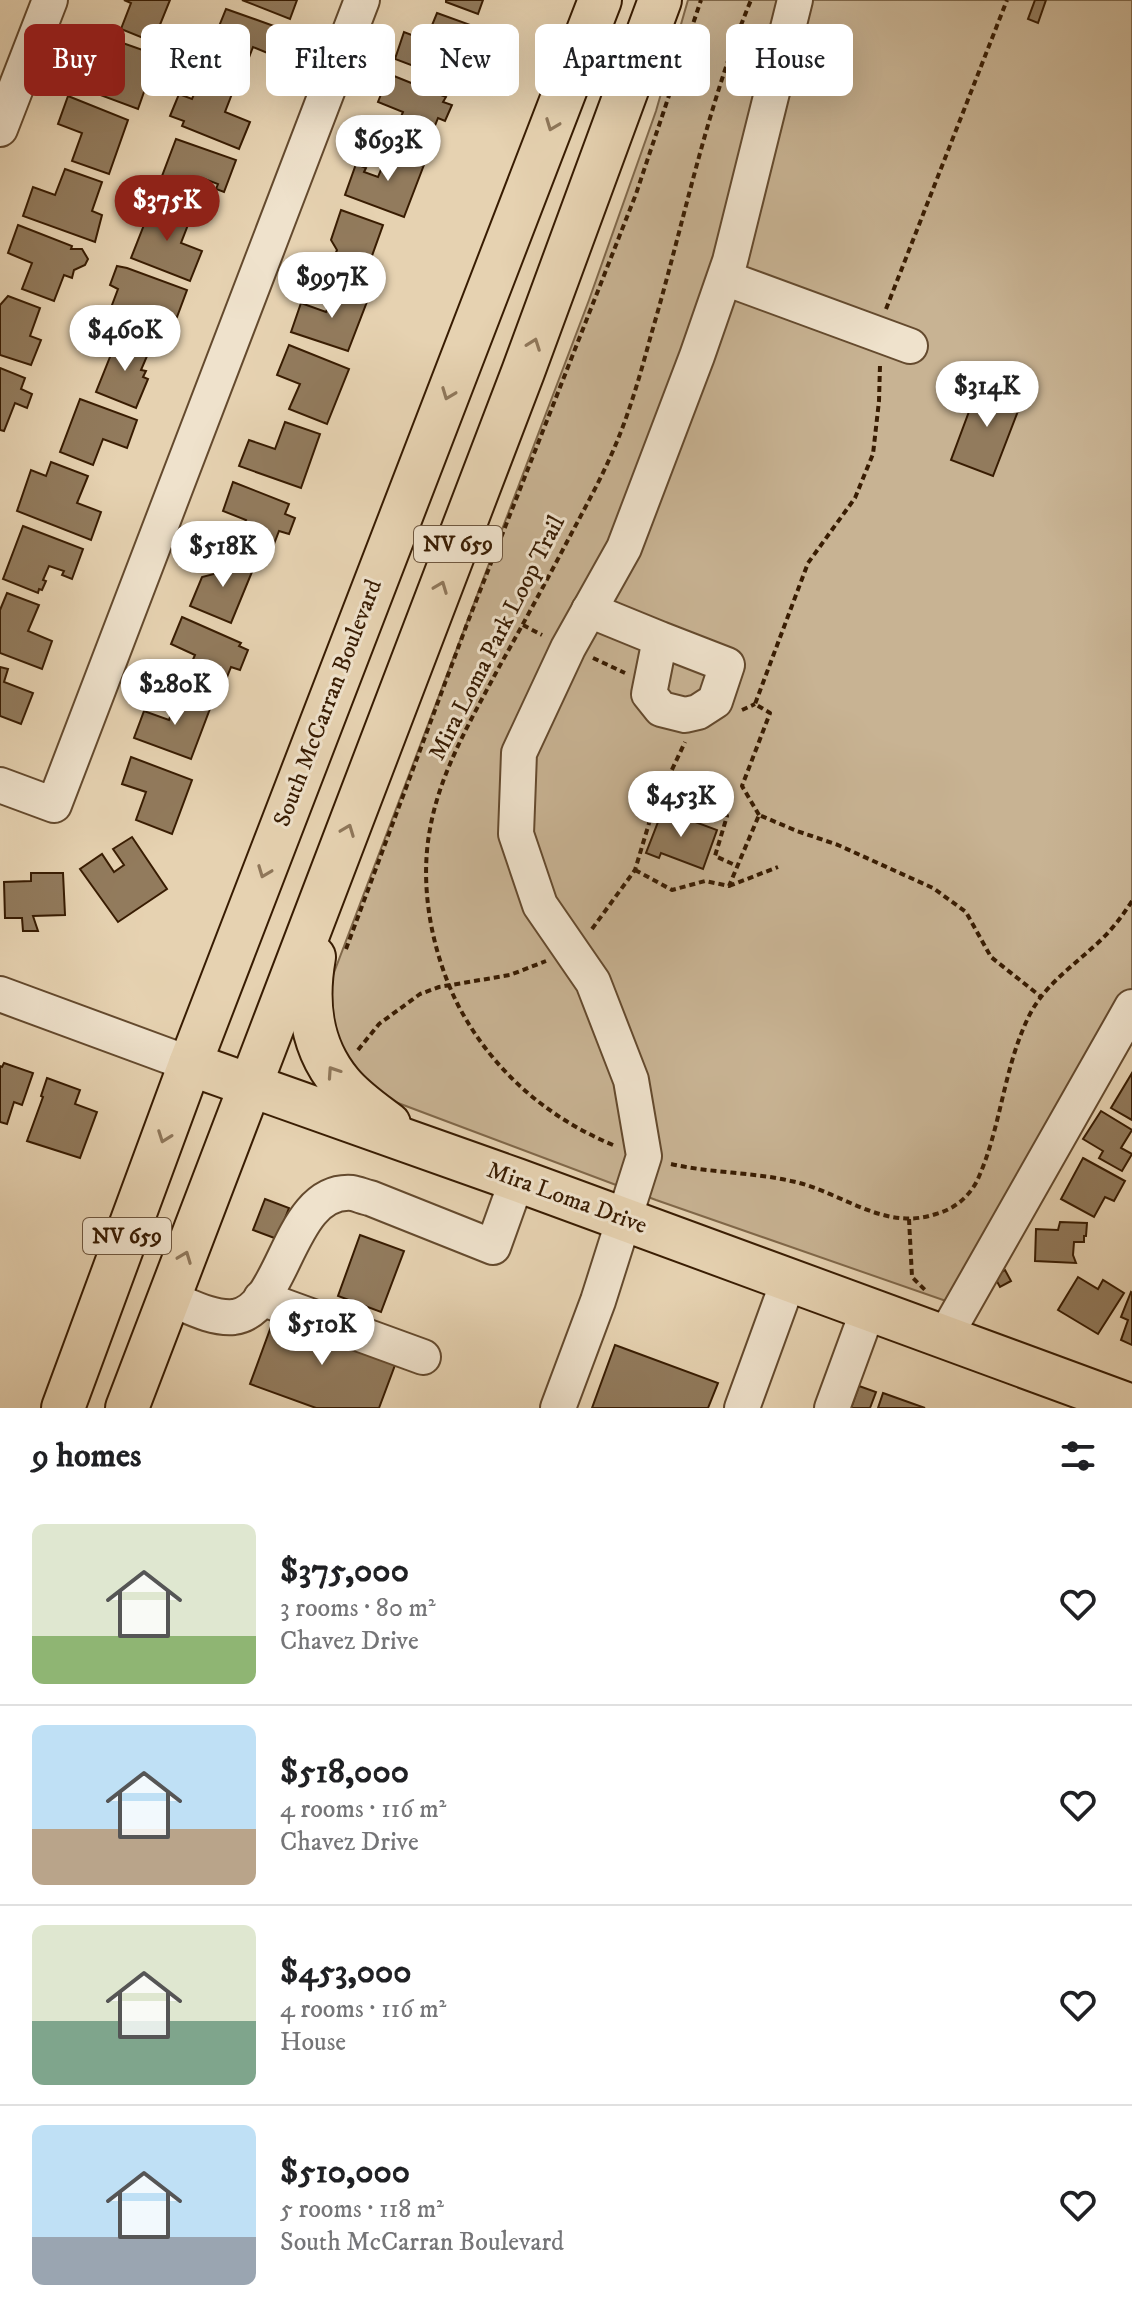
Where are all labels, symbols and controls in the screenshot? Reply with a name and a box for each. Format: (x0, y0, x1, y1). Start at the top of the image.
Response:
chip: Buy (24, 24, 125, 96)
chip: Rent (141, 24, 250, 96)
chip: Filters (266, 24, 395, 96)
chip: New (411, 24, 519, 96)
chip: Apartment (535, 24, 710, 96)
chip: House (726, 24, 853, 96)
pin: $693K (332, 115, 444, 183)
one-way arrow (545, 117, 562, 131)
text: $693K (354, 124, 422, 157)
pin: $375K (111, 175, 223, 243)
text: $375K (133, 184, 201, 217)
pin: $997K (276, 252, 388, 320)
text: $997K (296, 261, 368, 294)
pin: $460K (69, 305, 181, 373)
text: $460K (88, 314, 162, 347)
one-way arrow (524, 338, 540, 352)
pin: $314K (931, 361, 1043, 429)
text: $314K (954, 370, 1020, 403)
one-way arrow (441, 386, 458, 400)
street label: Mira Loma Park Loop Trail (422, 510, 572, 765)
pin: $518K (167, 521, 279, 589)
road number: NV 659 (414, 526, 502, 562)
text: $518K (189, 530, 257, 563)
street label: South McCarran Boulevard (267, 575, 389, 831)
one-way arrow (431, 581, 448, 595)
pin: $280K (119, 659, 231, 727)
text: $280K (139, 668, 211, 701)
pin: $453K (625, 771, 737, 839)
text: $453K (646, 780, 716, 813)
one-way arrow (338, 824, 355, 838)
one-way arrow (257, 864, 274, 878)
one-way arrow (328, 1067, 343, 1081)
one-way arrow (157, 1130, 174, 1144)
street label: Mira Loma Drive (483, 1155, 651, 1241)
road number: NV 659 (83, 1218, 171, 1254)
one-way arrow (175, 1251, 192, 1265)
pin: $510K (266, 1299, 378, 1367)
text: $510K (288, 1308, 356, 1341)
icon: filters (1056, 1434, 1100, 1478)
text: 9 homes (32, 1435, 141, 1477)
text: $375,000 (280, 1550, 409, 1592)
icon: home (96, 1556, 192, 1652)
icon: heart (1056, 1582, 1100, 1626)
text: 3 rooms · 80 m² (280, 1592, 436, 1625)
text: Chavez Drive (280, 1625, 419, 1658)
text: $518,000 (280, 1751, 409, 1793)
icon: home (96, 1757, 192, 1853)
icon: heart (1056, 1783, 1100, 1827)
text: 4 rooms · 116 m² (280, 1793, 446, 1826)
text: Chavez Drive (280, 1826, 419, 1859)
text: $453,000 (280, 1951, 412, 1993)
icon: home (96, 1957, 192, 2053)
icon: heart (1056, 1983, 1100, 2027)
text: 4 rooms · 116 m² (280, 1993, 446, 2026)
text: House (280, 2026, 346, 2059)
text: $510,000 (280, 2151, 410, 2193)
icon: home (96, 2157, 192, 2253)
icon: heart (1056, 2183, 1100, 2227)
text: 5 rooms · 118 m² (280, 2193, 444, 2226)
text: South McCarran Boulevard (280, 2226, 564, 2259)

